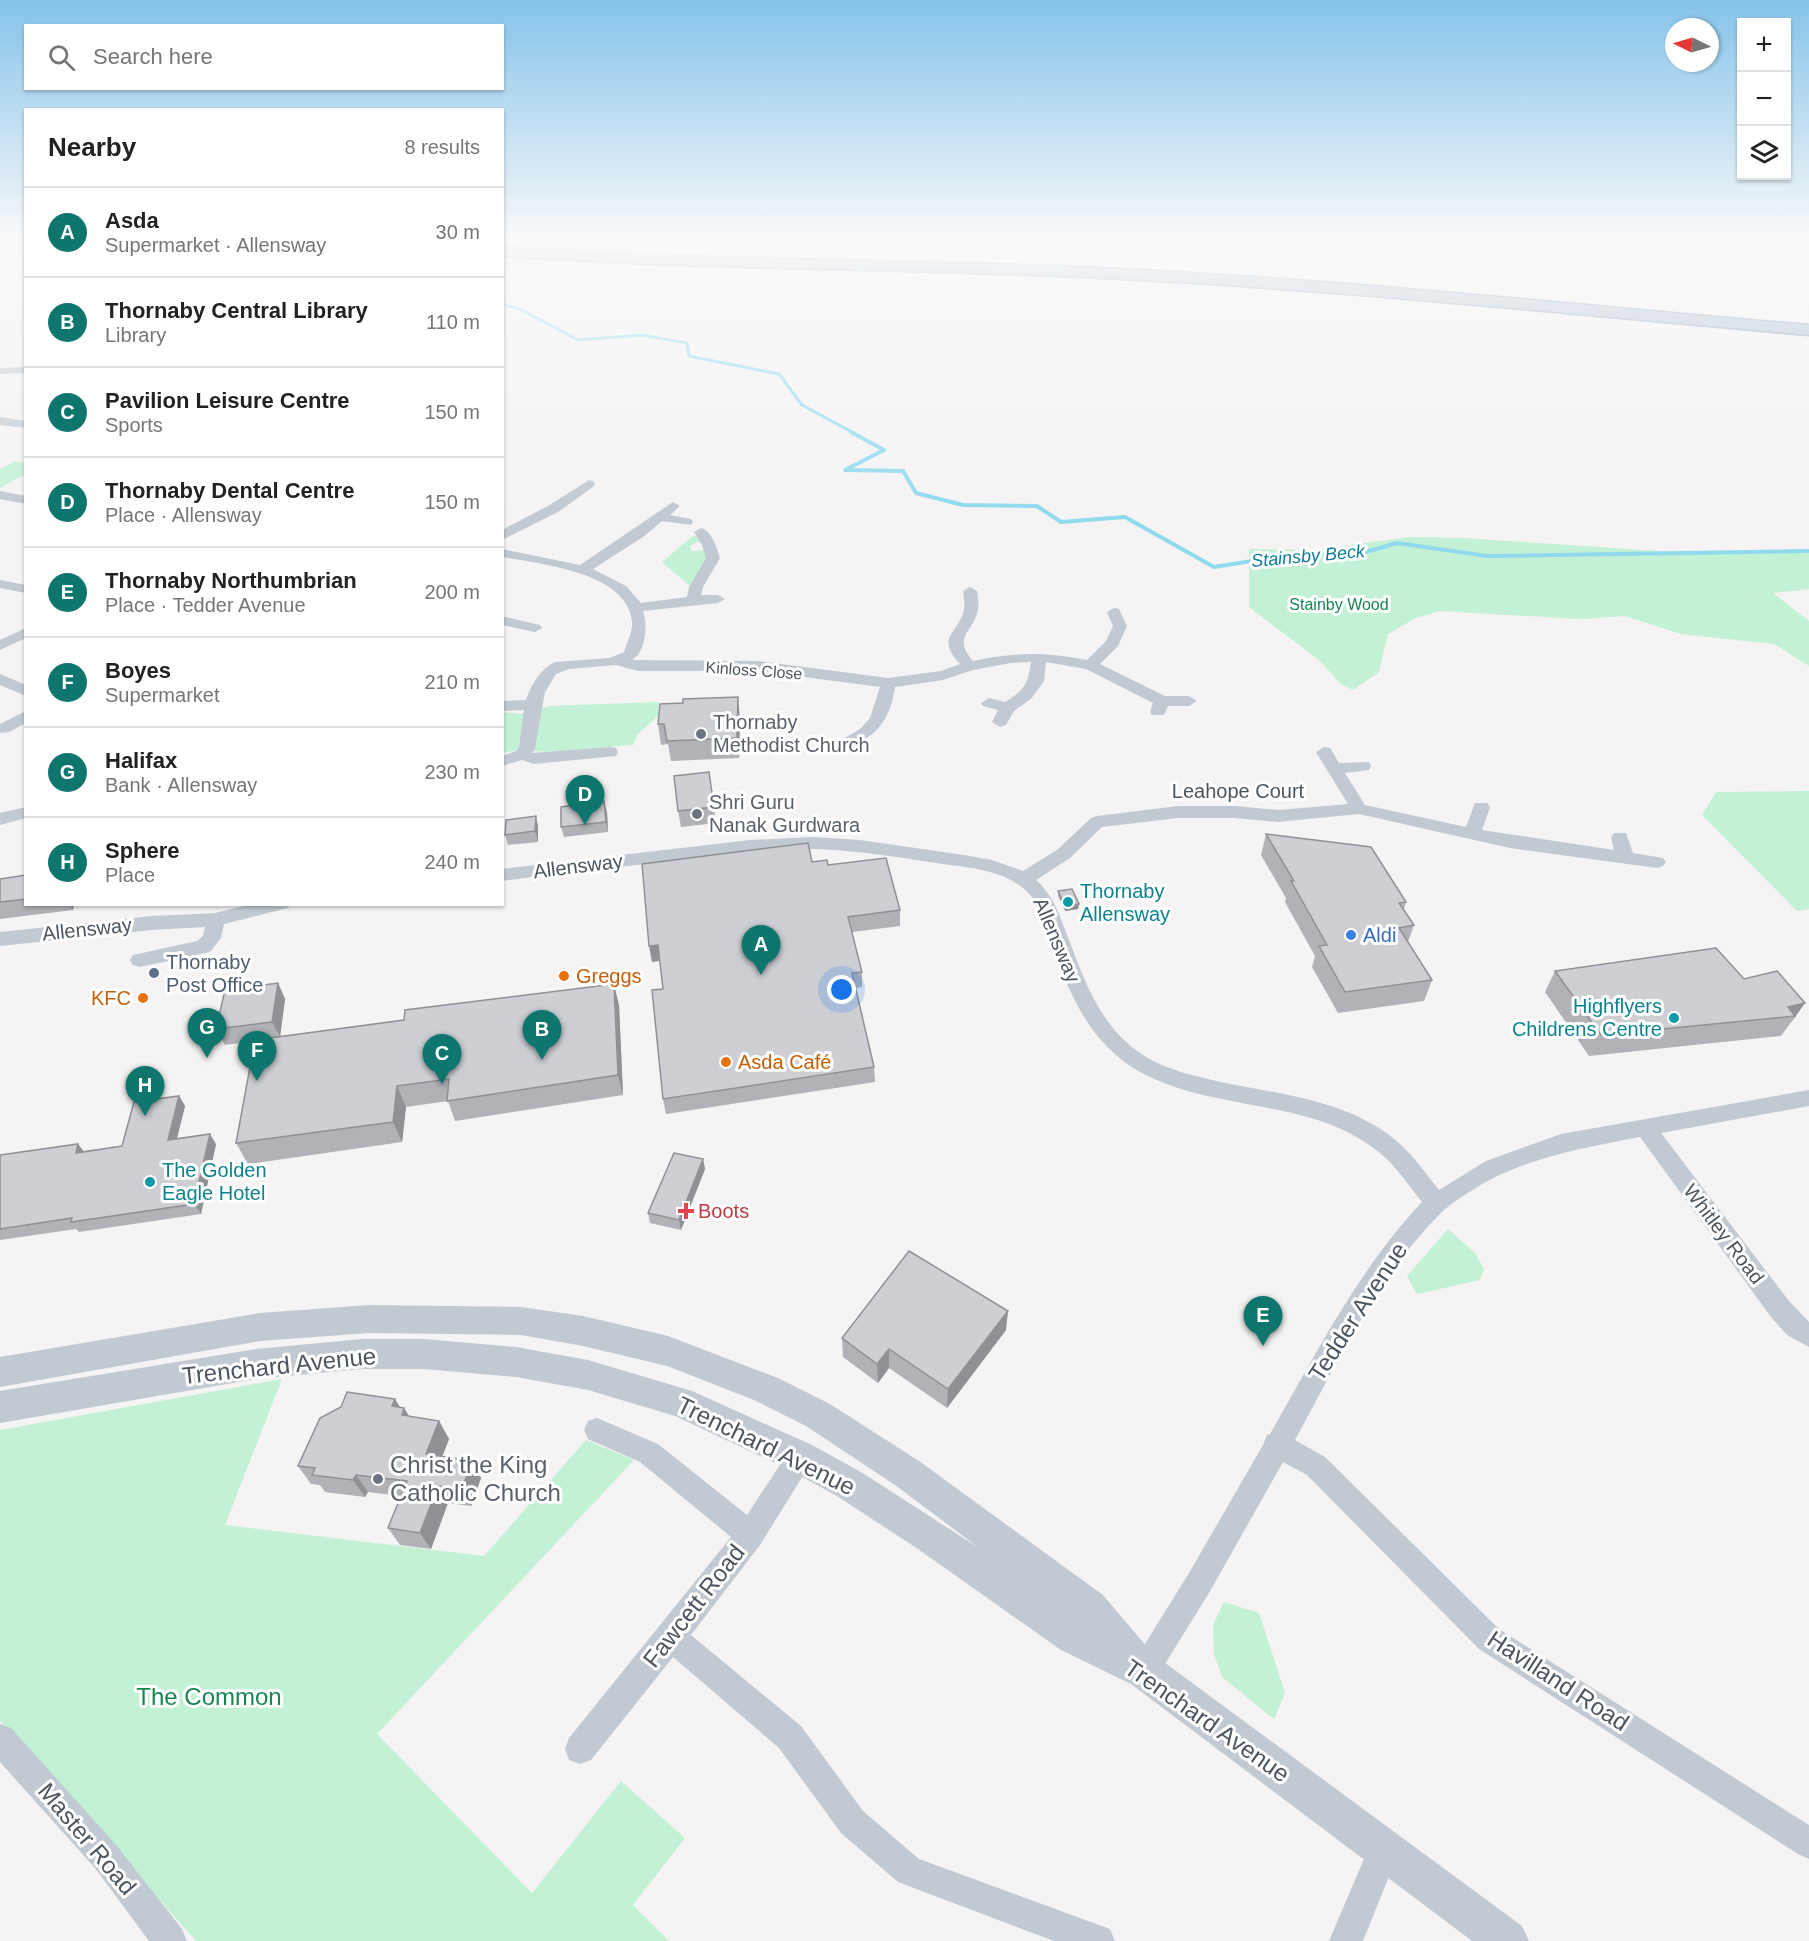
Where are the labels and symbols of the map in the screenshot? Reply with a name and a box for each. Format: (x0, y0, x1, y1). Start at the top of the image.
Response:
north arrow (1665, 18, 1719, 72)
water label: Stainsby Beck (1250, 541, 1367, 571)
park label: Stainby Wood (1289, 596, 1389, 613)
street label: Kinloss Close (705, 659, 803, 682)
place label: Thornaby Methodist Church (713, 711, 870, 756)
marker: Thornaby Methodist Church (694, 727, 708, 741)
pin: D (566, 776, 604, 825)
street label: Leahope Court (1172, 780, 1305, 802)
place label: Shri Guru Nanak Gurdwara (709, 791, 861, 836)
marker: Shri Guru Nanak Gurdwara (690, 807, 704, 821)
street label: Allensway (532, 850, 624, 882)
place label: Thornaby Allensway (1080, 880, 1170, 925)
street label: Allensway (1029, 894, 1085, 986)
marker: Thornaby Allensway (1061, 895, 1075, 909)
street label: Allensway (41, 913, 133, 945)
place label: Aldi (1363, 924, 1396, 946)
pin: A (742, 926, 780, 975)
marker: Aldi (1344, 928, 1358, 942)
place label: Thornaby Post Office (166, 951, 263, 996)
place label: Greggs (576, 965, 642, 987)
marker: Thornaby Post Office (147, 966, 161, 980)
marker: Greggs (557, 969, 571, 983)
your location (827, 975, 856, 1004)
place label: KFC (91, 987, 131, 1009)
marker: KFC (136, 991, 150, 1005)
place label: Highflyers Childrens Centre (1512, 995, 1662, 1040)
pin: G (188, 1008, 226, 1058)
pin: B (522, 1010, 562, 1060)
marker: Highflyers Childrens Centre (1667, 1011, 1681, 1025)
pin: F (238, 1032, 276, 1081)
pin: C (422, 1034, 462, 1084)
place label: Asda Café (738, 1051, 831, 1073)
marker: Asda Café (719, 1055, 733, 1069)
pin: H (126, 1066, 164, 1116)
place label: The Golden Eagle Hotel (162, 1159, 267, 1204)
marker: The Golden Eagle Hotel (143, 1175, 157, 1189)
street label: Whitley Road (1679, 1180, 1769, 1288)
place label: Boots (698, 1200, 749, 1222)
marker: Boots (679, 1204, 693, 1218)
street label: Tedder Avenue (1303, 1237, 1412, 1386)
pin: E (1244, 1296, 1282, 1346)
street label: Trenchard Avenue (181, 1342, 377, 1389)
street label: Trenchard Avenue (673, 1391, 860, 1500)
place label: Christ the King Catholic Church (390, 1451, 561, 1506)
marker: Christ the King Catholic Church (371, 1472, 385, 1486)
street label: Fawcett Road (637, 1539, 750, 1672)
street label: Havilland Road (1483, 1625, 1634, 1736)
street label: Trenchard Avenue (1120, 1654, 1295, 1788)
park label: The Common (136, 1683, 282, 1710)
street label: Master Road (33, 1777, 142, 1900)

